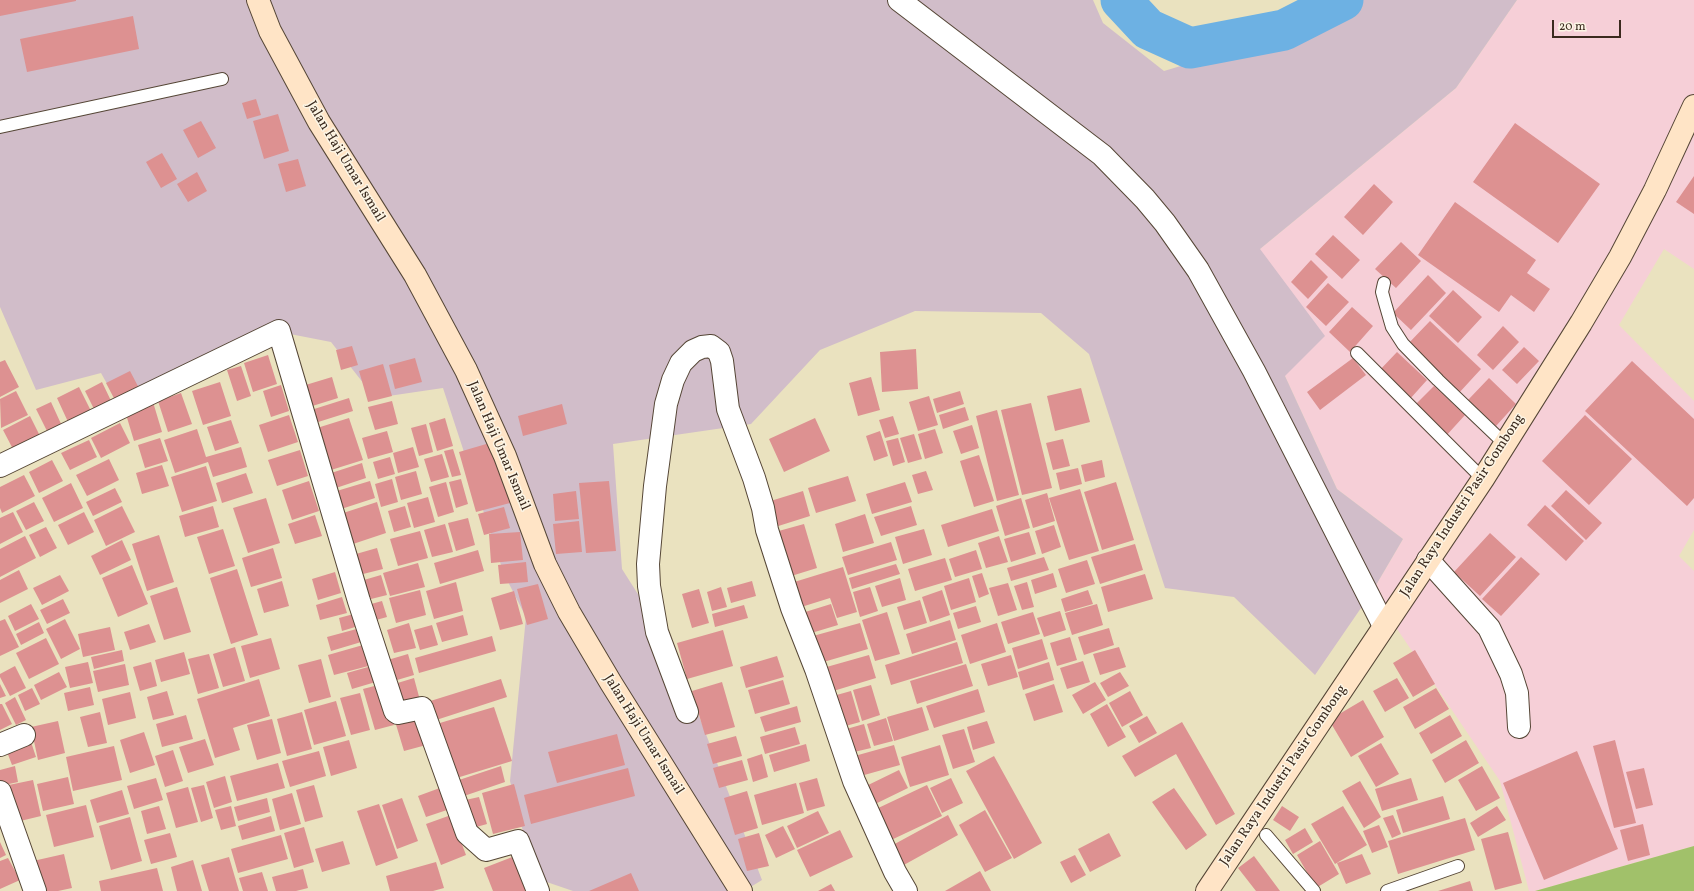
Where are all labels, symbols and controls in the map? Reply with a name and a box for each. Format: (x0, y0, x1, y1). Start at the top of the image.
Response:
scale bar (1554, 12, 1623, 38)
text: 20 m (1559, 19, 1586, 35)
street label: Jalan Haji Umar Ismail (302, 98, 388, 226)
street label: Jalan Haji Umar Ismail (463, 379, 533, 513)
street label: Jalan Raya Industri Pasir Gombong (1397, 411, 1529, 601)
street label: Jalan Haji Umar Ismail (599, 672, 687, 798)
street label: Jalan Raya Industri Pasir Gombong (1217, 682, 1351, 870)

